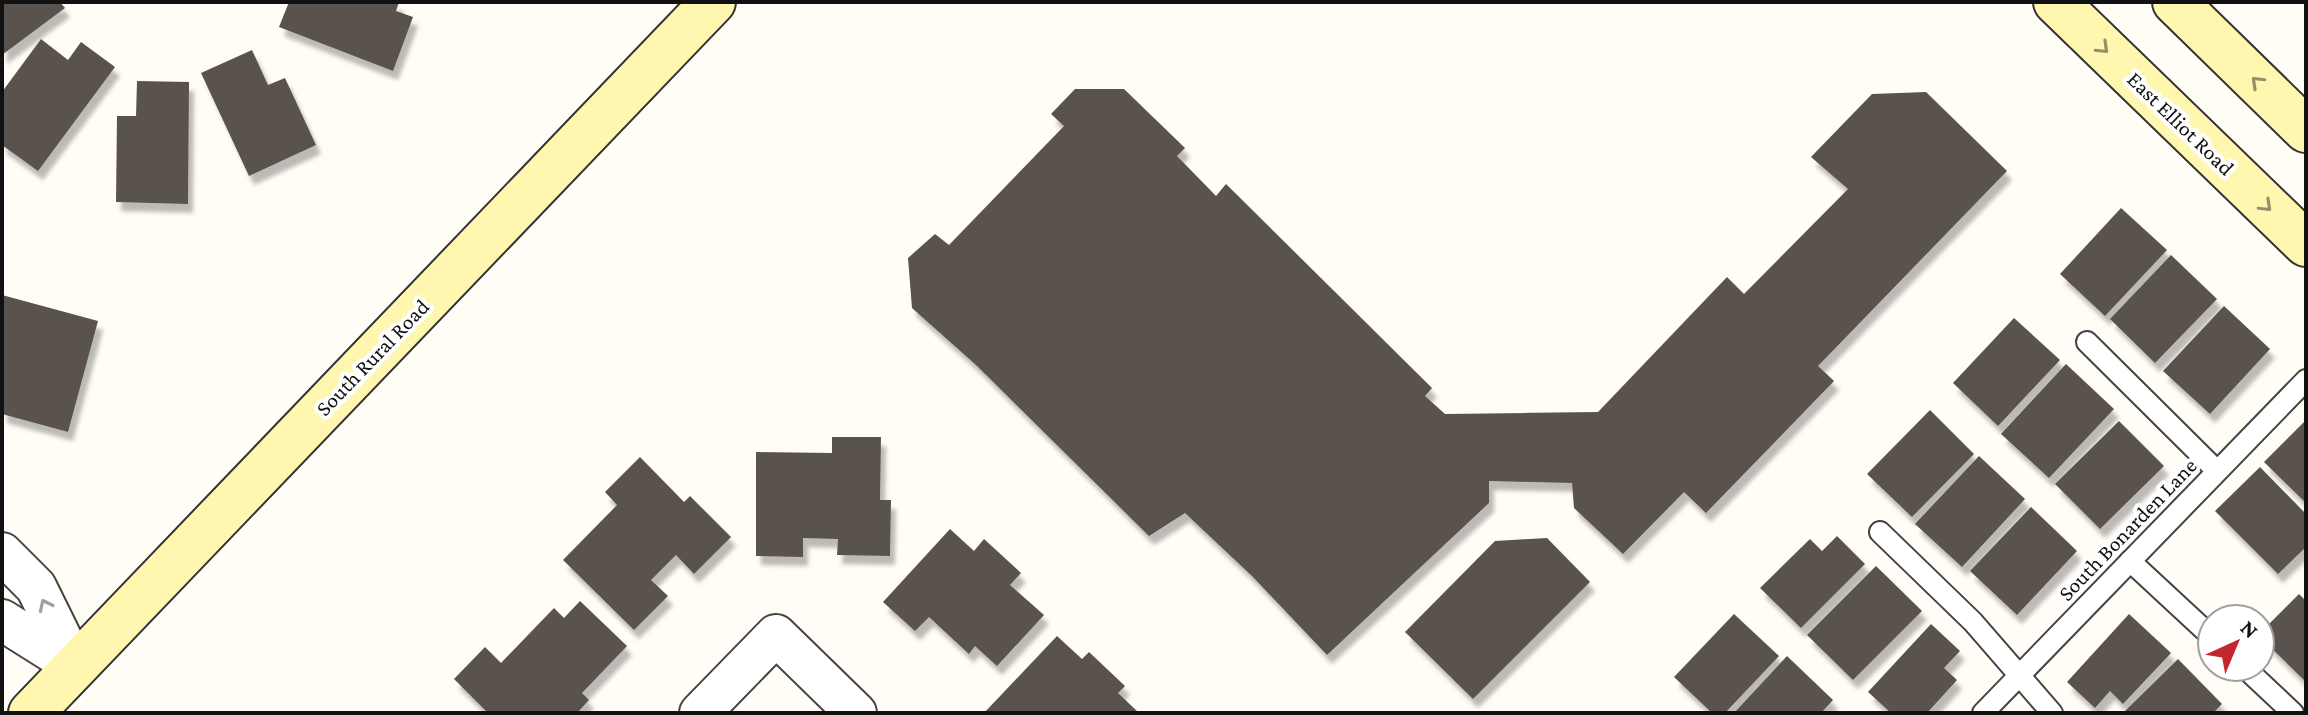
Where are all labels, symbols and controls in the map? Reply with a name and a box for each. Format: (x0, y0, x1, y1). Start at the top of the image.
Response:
one-way arrow (2093, 38, 2108, 52)
street label: East Elliot Road (2122, 66, 2239, 181)
one-way arrow (2252, 77, 2266, 91)
one-way arrow (2257, 196, 2271, 211)
street label: South Rural Road (311, 294, 434, 421)
street label: South Bonarden Lane (2053, 453, 2202, 606)
one-way arrow (39, 598, 55, 613)
north arrow (2196, 603, 2276, 683)
text: N (2235, 615, 2264, 643)

